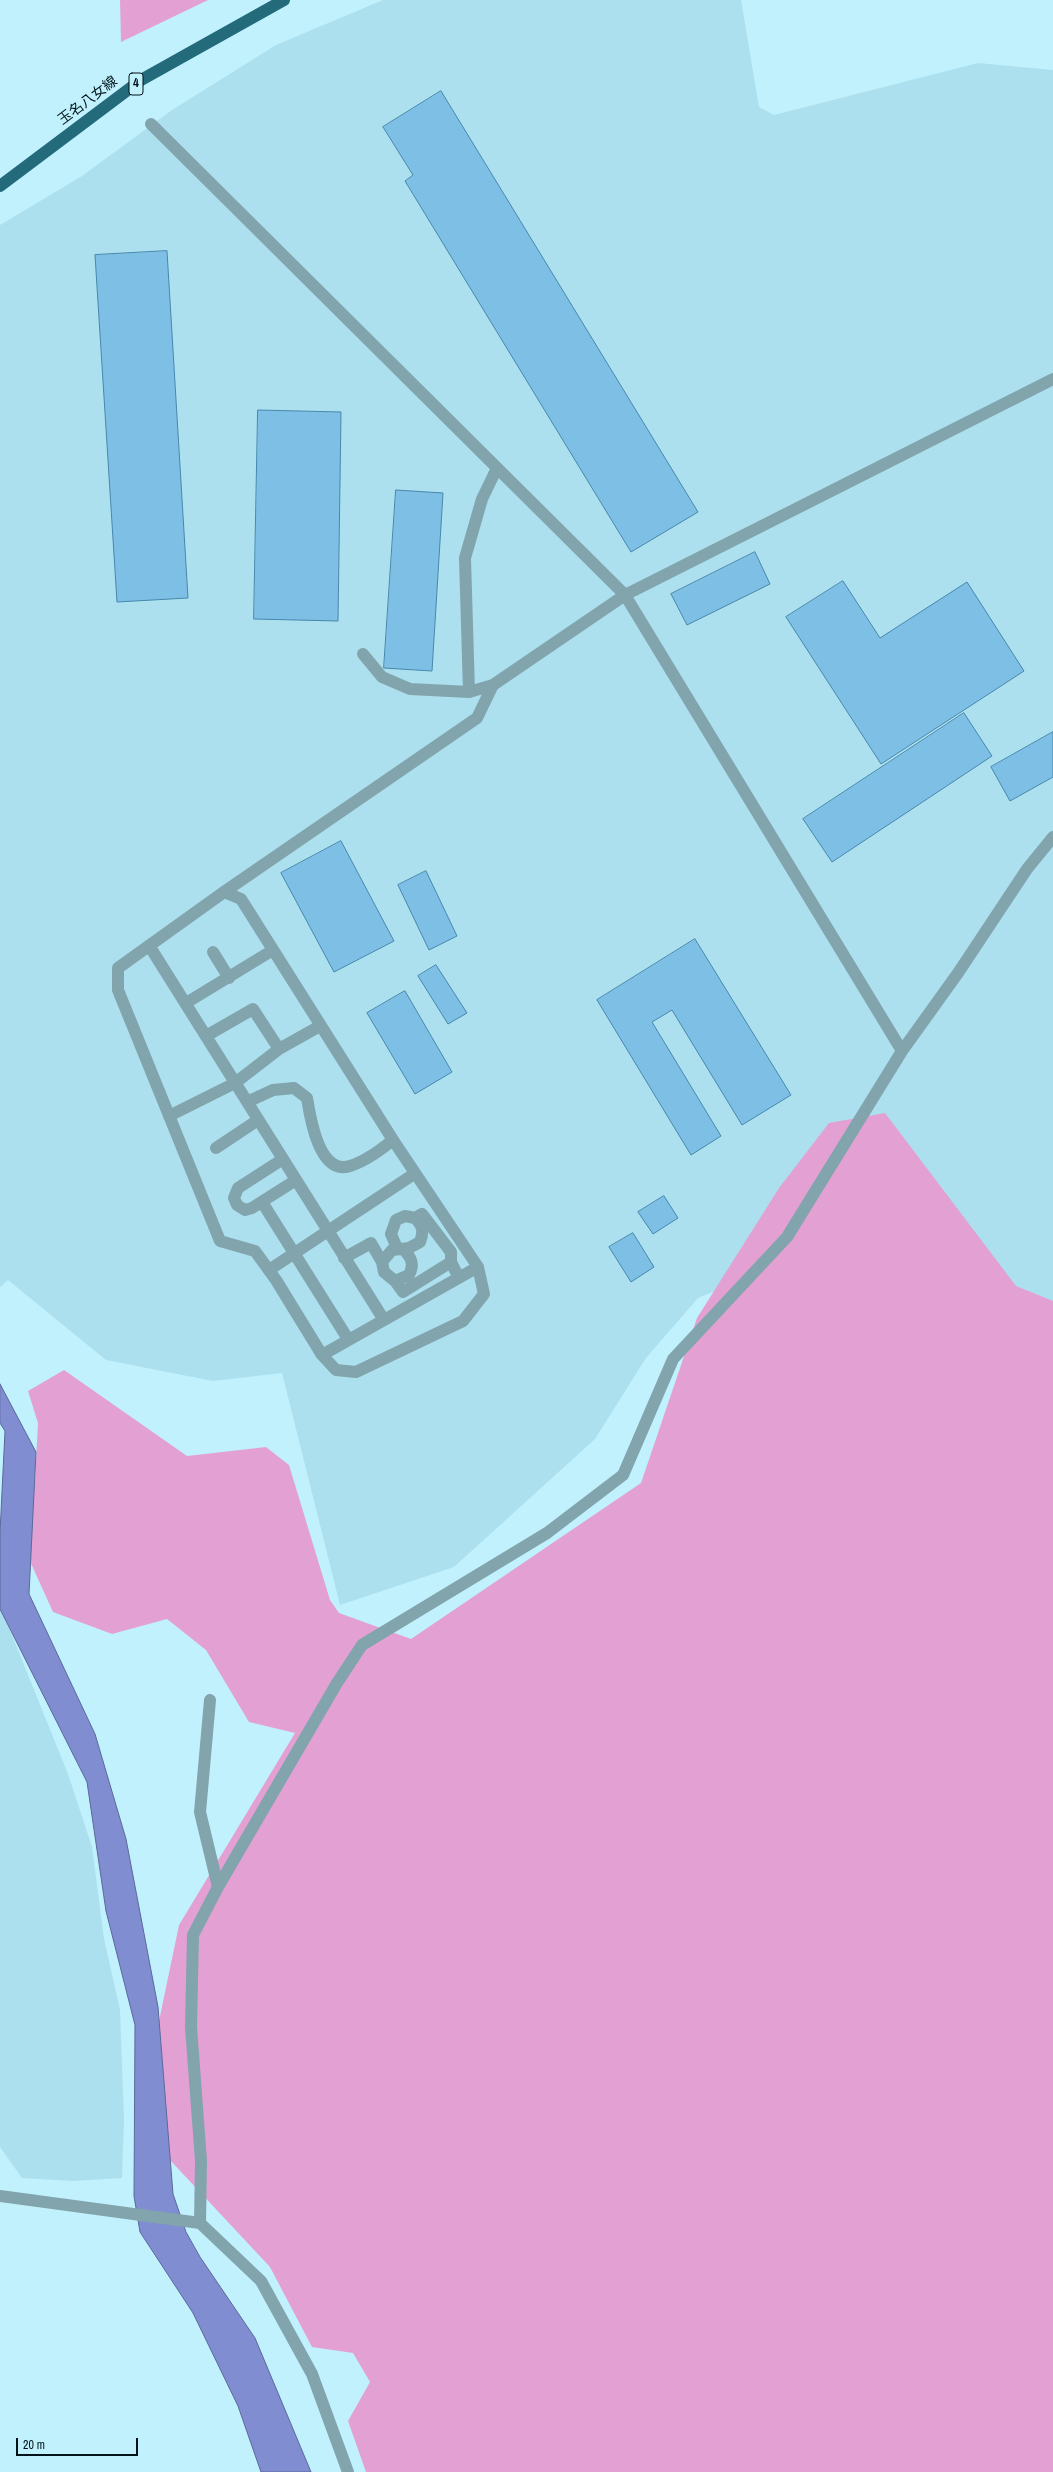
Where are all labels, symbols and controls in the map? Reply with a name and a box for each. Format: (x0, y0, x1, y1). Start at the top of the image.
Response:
street label: 玉名八女線 (55, 73, 121, 129)
road number: 4 (129, 73, 143, 95)
scale bar (18, 2430, 140, 2456)
text: 20 m (23, 2437, 45, 2453)

